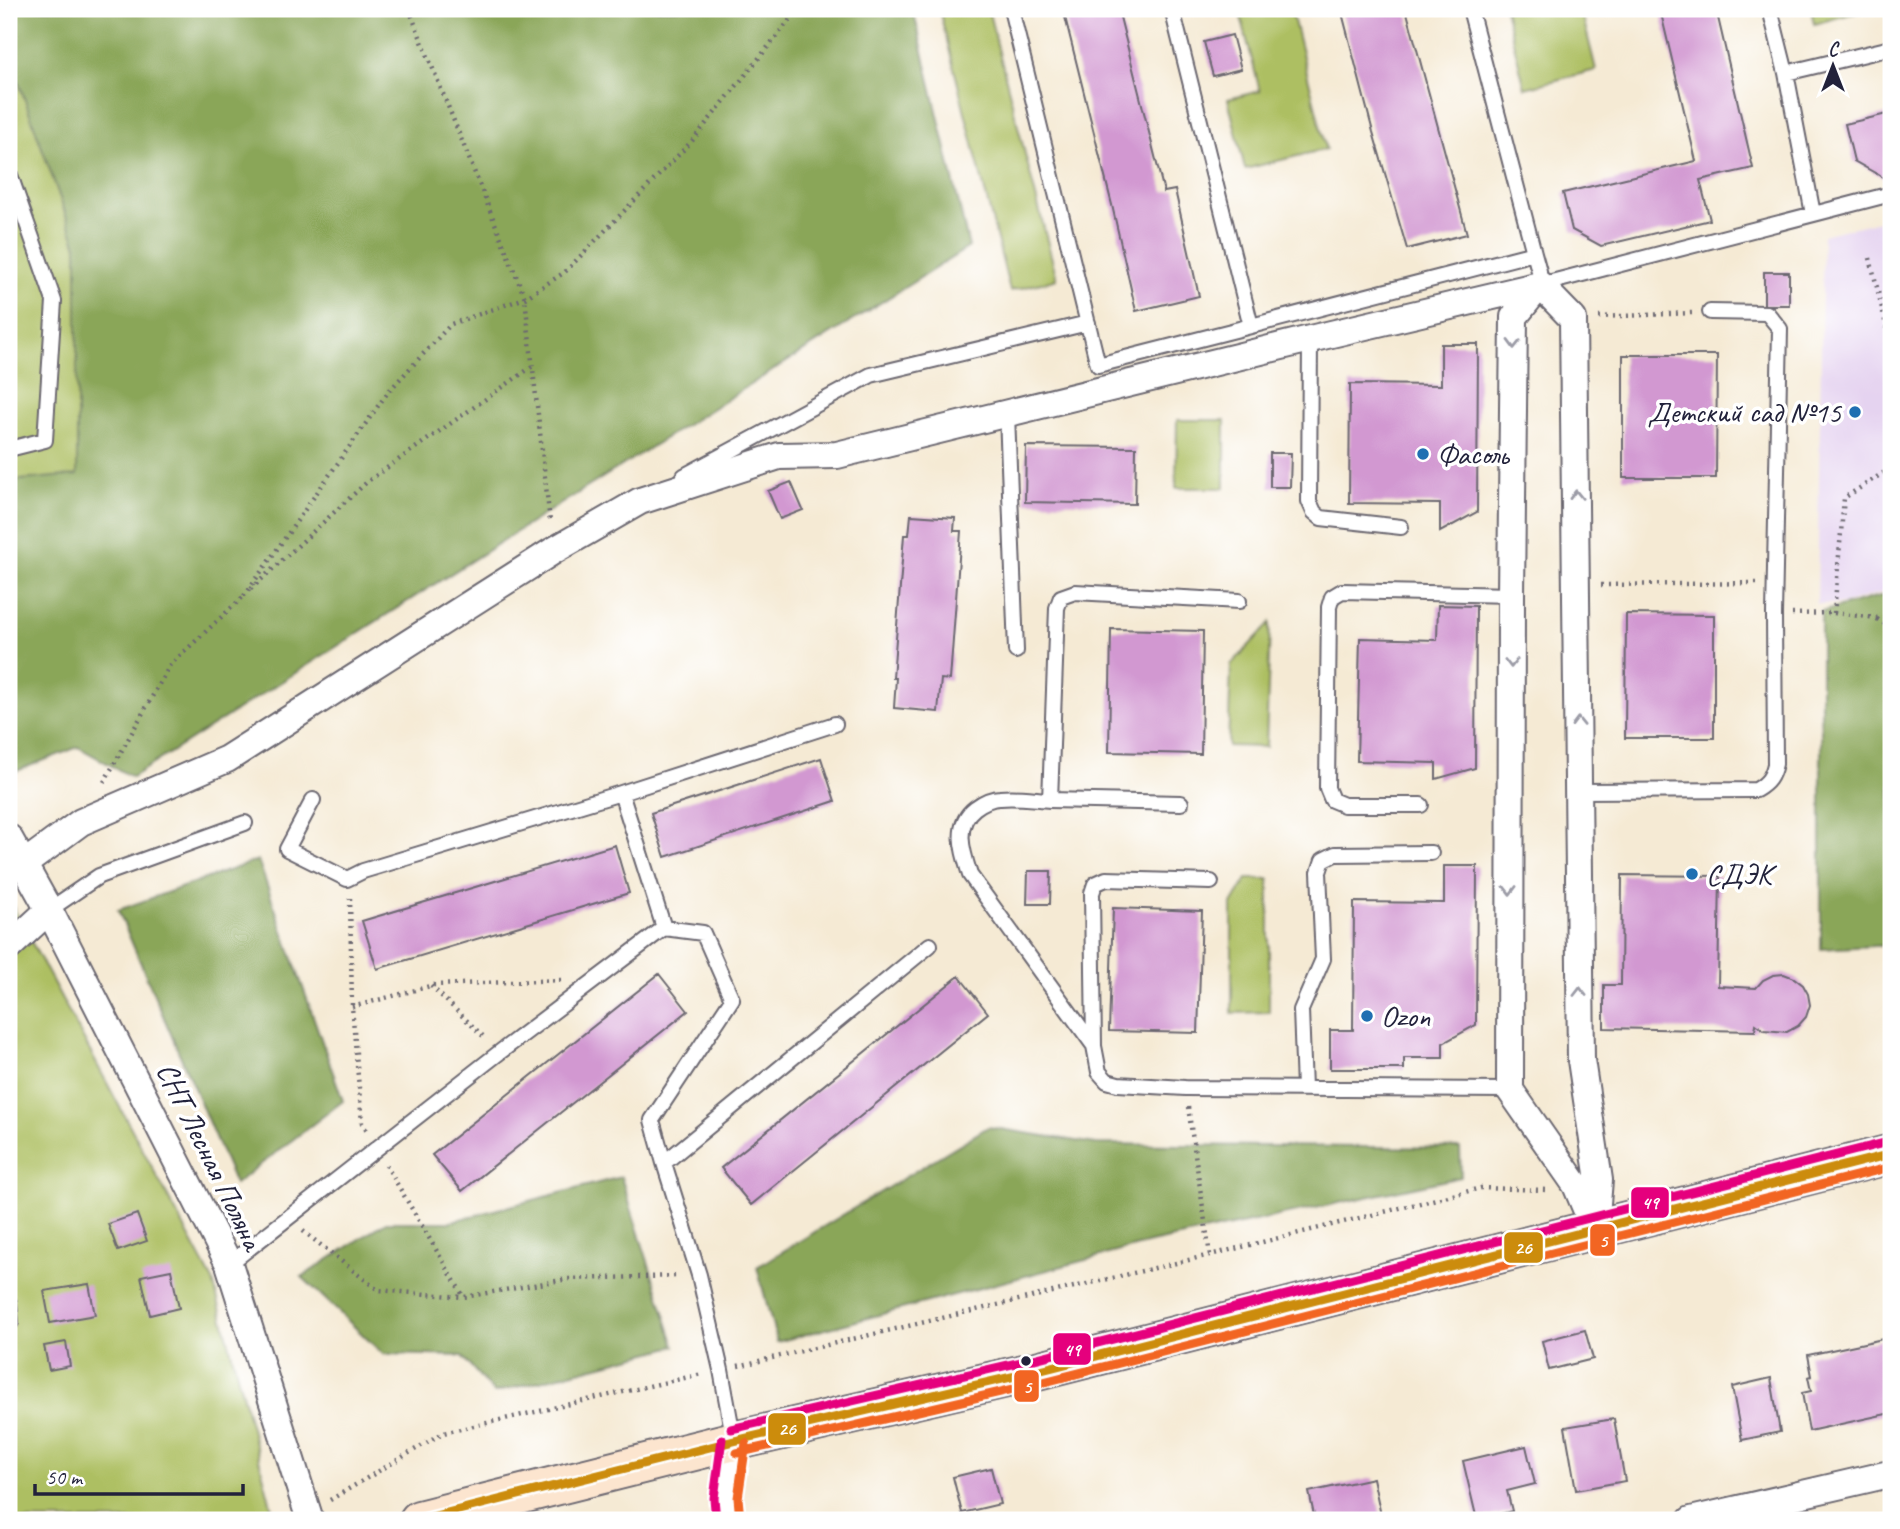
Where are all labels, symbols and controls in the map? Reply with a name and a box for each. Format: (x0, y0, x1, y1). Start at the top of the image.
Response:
north arrow (1798, 32, 1868, 102)
text: С (1828, 38, 1840, 62)
one-way arrow (1506, 339, 1522, 350)
place label: Детский сад №15 (1647, 393, 1842, 431)
marker: Детский сад №15 (1847, 404, 1863, 420)
place label: Фасоль (1437, 435, 1510, 473)
marker: Фасоль (1415, 446, 1431, 462)
one-way arrow (1568, 489, 1584, 500)
one-way arrow (1503, 658, 1519, 669)
one-way arrow (1570, 717, 1586, 727)
place label: СДЭК (1706, 855, 1778, 893)
marker: СДЭК (1684, 866, 1700, 882)
one-way arrow (1502, 886, 1518, 896)
one-way arrow (1572, 986, 1588, 997)
place label: Ozon (1381, 997, 1431, 1035)
marker: Ozon (1359, 1008, 1375, 1024)
street label: СНТ Лесная Поляна (148, 1056, 273, 1258)
line badge: 49 (1630, 1186, 1670, 1219)
text: 49 (1642, 1191, 1661, 1215)
line badge: 5 (1589, 1223, 1616, 1257)
text: 5 (1599, 1229, 1609, 1253)
line badge: 26 (1503, 1231, 1544, 1264)
text: 26 (1514, 1236, 1534, 1260)
line badge: 49 (1052, 1332, 1092, 1366)
text: 49 (1064, 1338, 1083, 1362)
unlabelled marker (1019, 1354, 1033, 1368)
line badge: 5 (1013, 1369, 1040, 1403)
text: 5 (1023, 1375, 1033, 1399)
line badge: 26 (767, 1412, 807, 1446)
text: 26 (778, 1417, 798, 1441)
scale bar (35, 1452, 243, 1496)
text: 50 m (46, 1464, 84, 1490)

